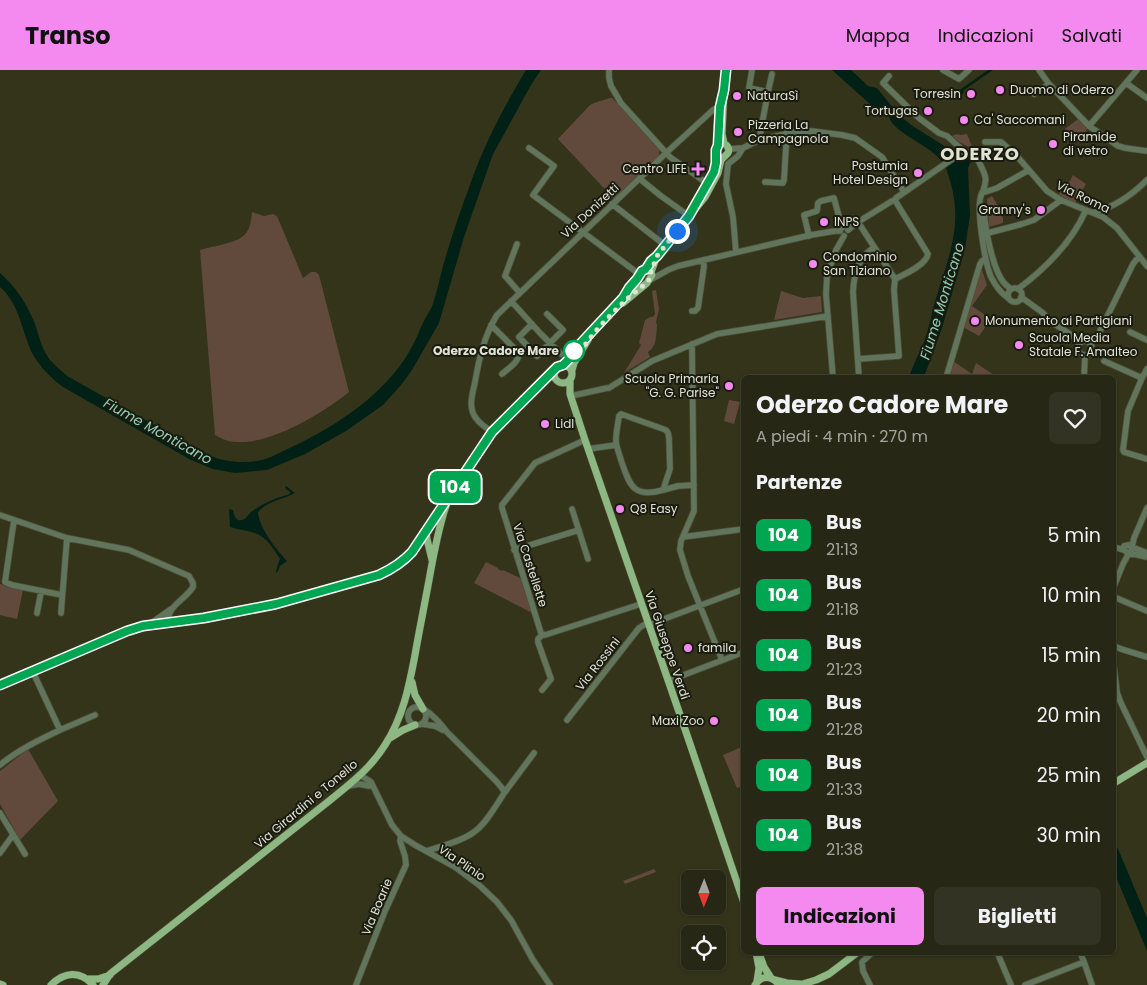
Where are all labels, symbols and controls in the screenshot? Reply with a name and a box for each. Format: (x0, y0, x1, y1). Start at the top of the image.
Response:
text: Transo (25, 19, 111, 52)
text: Mappa (846, 23, 910, 48)
text: Indicazioni (938, 23, 1034, 48)
text: Salvati (1062, 23, 1122, 48)
place label: Duomo di Oderzo (1010, 81, 1114, 98)
marker: Duomo di Oderzo (994, 84, 1006, 96)
place label: Torresin (914, 85, 961, 102)
place label: NaturaSì (747, 87, 798, 104)
marker: Torresin (965, 88, 977, 100)
marker: NaturaSì (731, 90, 743, 102)
place label: Tortugas (865, 102, 918, 119)
marker: Tortugas (922, 105, 934, 117)
place label: Ca' Saccomani (974, 111, 1065, 128)
marker: Ca' Saccomani (958, 114, 970, 126)
place label: Pizzeria La Campagnola (748, 116, 829, 147)
marker: Pizzeria La Campagnola (732, 126, 744, 138)
place label: Piramide di vetro (1063, 128, 1116, 159)
marker: Piramide di vetro (1047, 138, 1059, 150)
district label: ODERZO (940, 141, 1020, 166)
place label: Postumia Hotel Design (833, 157, 908, 188)
place label: Centro LIFE (623, 160, 687, 177)
marker: Centro LIFE (691, 162, 705, 176)
marker: Postumia Hotel Design (912, 167, 924, 179)
street label: Via Roma (1053, 176, 1113, 217)
street label: Via Donizetti (557, 179, 622, 242)
place label: Granny's (979, 201, 1031, 218)
marker: Granny's (1035, 204, 1047, 216)
place label: INPS (834, 213, 859, 230)
marker: INPS (818, 216, 830, 228)
your location (665, 219, 690, 244)
water label: Fiume Monticano (915, 240, 969, 362)
place label: Condominio San Tiziano (823, 248, 897, 279)
marker: Condominio San Tiziano (807, 258, 819, 270)
place label: Monumento ai Partigiani (985, 312, 1132, 329)
marker: Monumento ai Partigiani (969, 315, 981, 327)
place label: Scuola Media Statale F. Amalteo (1029, 329, 1138, 360)
marker: Scuola Media Statale F. Amalteo (1013, 339, 1025, 351)
marker: Oderzo Cadore Mare (563, 340, 585, 362)
place label: Oderzo Cadore Mare (433, 342, 560, 359)
place label: Scuola Primaria "G. G. Parise" (625, 370, 719, 401)
marker: Scuola Primaria "G. G. Parise" (723, 380, 735, 392)
text: Oderzo Cadore Mare (756, 388, 1008, 421)
button: heart (1049, 392, 1101, 444)
water label: Fiume Monticano (100, 393, 216, 469)
place label: Lidl (555, 415, 574, 432)
marker: Lidl (539, 418, 551, 430)
text: A piedi · 4 min · 270 m (756, 425, 928, 448)
text: Partenze (756, 469, 842, 496)
line badge: 104 (426, 471, 484, 503)
text: 104 (440, 474, 470, 499)
place label: Q8 Easy (630, 500, 678, 517)
marker: Q8 Easy (614, 503, 626, 515)
text: Bus (826, 509, 862, 536)
street label: Via Castellette (509, 521, 552, 609)
text: 104 (768, 522, 799, 547)
text: 5 min (1048, 522, 1101, 549)
text: 21:13 (826, 538, 858, 561)
text: Bus (826, 569, 862, 596)
text: 104 (768, 582, 799, 607)
text: 10 min (1042, 582, 1101, 609)
street label: Via Giuseppe Verdi (641, 588, 694, 702)
text: 21:18 (826, 598, 859, 621)
text: Bus (826, 629, 862, 656)
street label: Via Rossini (571, 633, 624, 694)
place label: famila (698, 639, 736, 656)
marker: famila (682, 642, 694, 654)
text: 104 (768, 642, 799, 667)
text: 15 min (1042, 642, 1101, 669)
text: 21:23 (826, 658, 862, 681)
text: Bus (826, 689, 862, 716)
text: 104 (768, 702, 799, 727)
text: 20 min (1037, 702, 1101, 729)
place label: Maxi Zoo (652, 712, 704, 729)
marker: Maxi Zoo (708, 715, 720, 727)
text: 21:28 (826, 718, 863, 741)
text: Bus (826, 749, 862, 776)
street label: Via Girardini e Tonello (250, 755, 361, 852)
text: 104 (768, 762, 799, 787)
text: 25 min (1037, 762, 1101, 789)
text: 21:33 (826, 778, 863, 801)
text: Bus (826, 809, 862, 836)
text: 104 (768, 822, 799, 847)
text: 30 min (1036, 822, 1101, 849)
text: 21:38 (826, 838, 863, 861)
street label: Via Plinio (435, 841, 489, 885)
north arrow (681, 870, 726, 915)
map controls (681, 870, 726, 970)
street label: Via Boarie (357, 876, 396, 938)
button: Indicazioni (756, 887, 924, 945)
button: Biglietti (934, 887, 1101, 945)
button: locate (681, 925, 726, 970)

